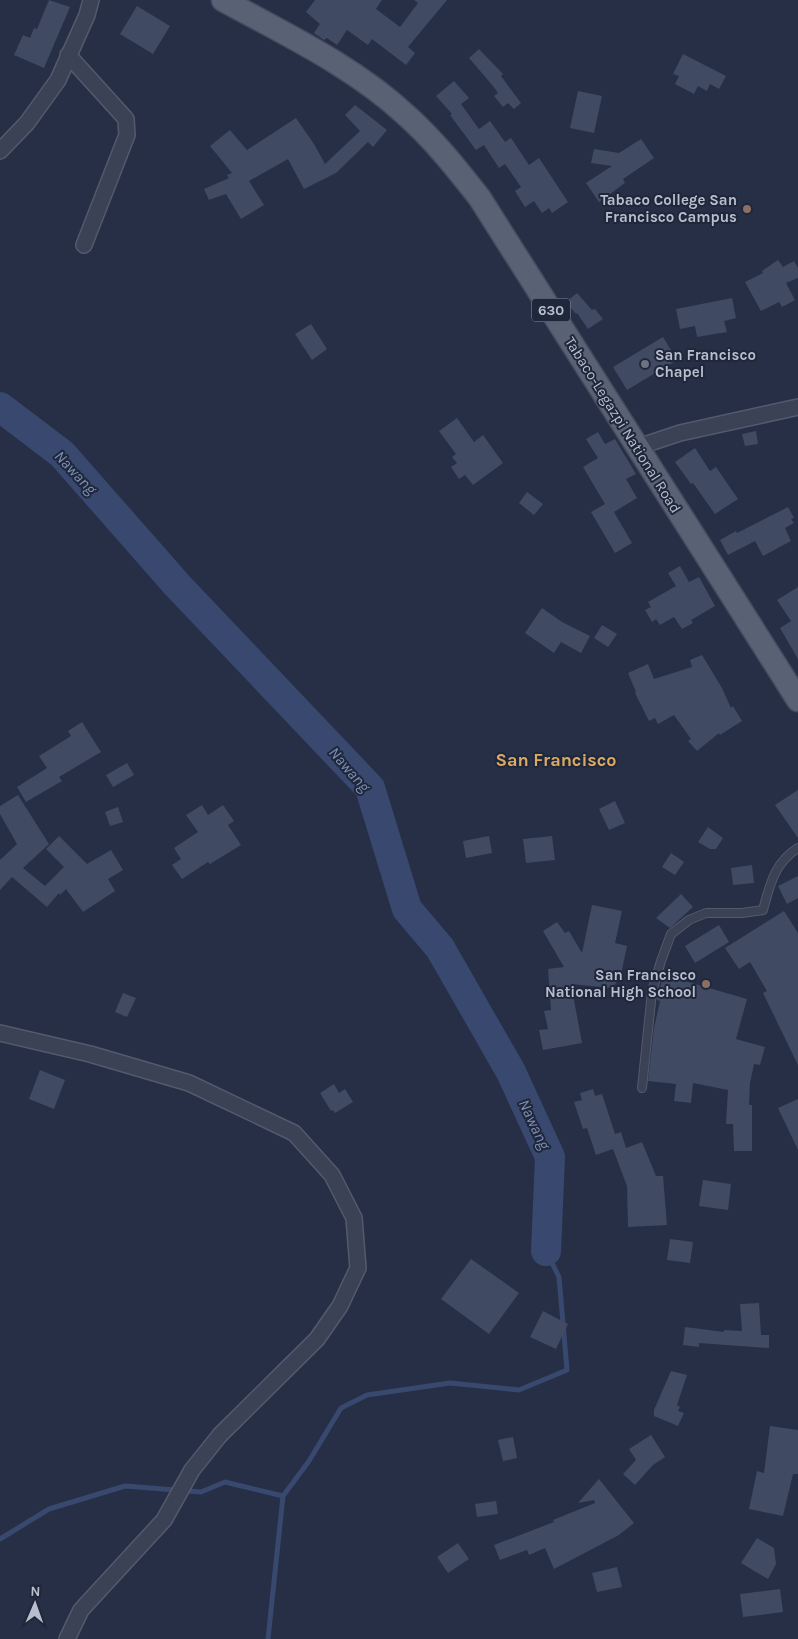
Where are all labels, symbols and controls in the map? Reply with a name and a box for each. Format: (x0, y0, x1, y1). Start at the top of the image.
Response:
place label: Tabaco College San Francisco Campus (600, 191, 737, 226)
marker: Tabaco College San Francisco Campus (741, 203, 753, 215)
road number: 630 (532, 298, 570, 322)
street label: Tabaco-Legazpi National Road (561, 333, 685, 517)
place label: San Francisco Chapel (655, 346, 756, 381)
marker: San Francisco Chapel (639, 358, 651, 370)
water label: Nawang (51, 446, 101, 499)
water label: Nawang (325, 743, 375, 796)
district label: San Francisco (495, 749, 617, 771)
place label: San Francisco National High School (545, 966, 696, 1001)
marker: San Francisco National High School (700, 978, 712, 990)
water label: Nawang (515, 1096, 555, 1153)
north arrow (10, 1579, 60, 1629)
text: N (30, 1583, 41, 1600)

